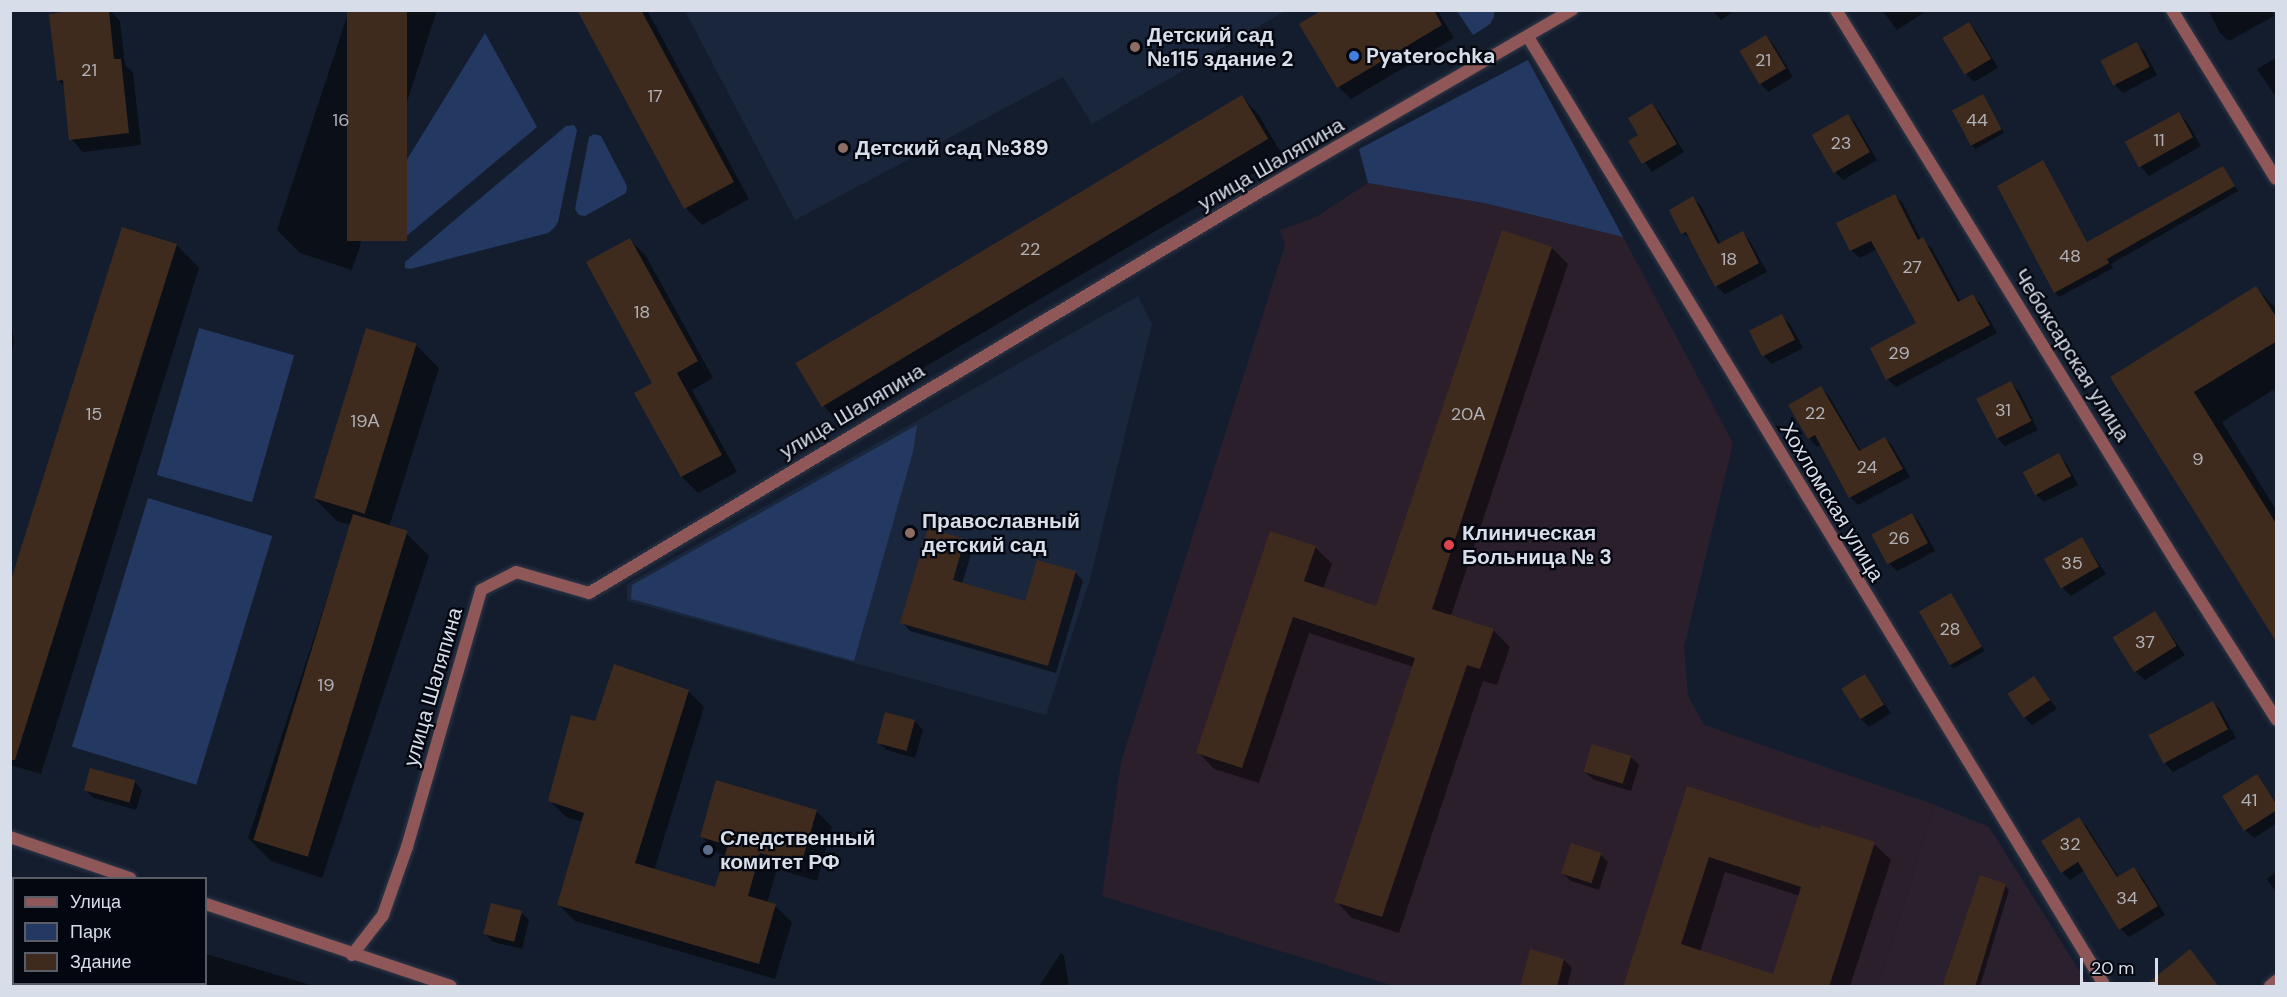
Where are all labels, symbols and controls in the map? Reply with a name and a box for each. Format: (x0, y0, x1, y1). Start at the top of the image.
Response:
place label: Детский сад №115 здание 2 (1147, 22, 1293, 72)
marker: Детский сад №115 здание 2 (1128, 40, 1142, 54)
place label: Pyaterochka (1366, 43, 1495, 69)
marker: Pyaterochka (1347, 49, 1361, 63)
house number: 21 (1755, 49, 1771, 71)
house number: 21 (81, 59, 97, 81)
house number: 17 (647, 85, 663, 107)
house number: 16 (333, 109, 349, 131)
house number: 44 (1966, 109, 1988, 131)
street label: улица Шаляпина (1194, 112, 1348, 216)
house number: 11 (2153, 129, 2165, 151)
house number: 23 (1830, 132, 1852, 154)
place label: Детский сад №389 (855, 135, 1049, 161)
marker: Детский сад №389 (836, 141, 850, 155)
house number: 22 (1020, 238, 1040, 260)
house number: 48 (2059, 245, 2081, 267)
house number: 18 (1721, 248, 1737, 270)
house number: 27 (1902, 256, 1922, 278)
street label: Чебоксарская улица (2009, 264, 2135, 446)
house number: 18 (634, 301, 650, 323)
house number: 29 (1888, 342, 1910, 364)
street label: улица Шаляпина (775, 358, 929, 464)
house number: 31 (1995, 399, 2011, 421)
house number: 22 (1805, 402, 1825, 424)
house number: 15 (86, 403, 102, 425)
house number: 20А (1451, 403, 1485, 425)
house number: 19А (351, 410, 379, 432)
street label: Хохломская улица (1775, 418, 1889, 586)
house number: 9 (2192, 448, 2204, 470)
house number: 24 (1857, 456, 1877, 478)
place label: Православный детский сад (922, 508, 1080, 558)
place label: Клиническая Больница № 3 (1462, 520, 1612, 570)
marker: Православный детский сад (903, 526, 917, 540)
house number: 26 (1888, 527, 1910, 549)
marker: Клиническая Больница № 3 (1440, 536, 1458, 554)
house number: 35 (2061, 552, 2083, 574)
street label: улица Шаляпина (398, 605, 468, 769)
house number: 28 (1939, 618, 1961, 640)
house number: 37 (2135, 631, 2155, 653)
house number: 19 (318, 674, 334, 696)
house number: 41 (2241, 789, 2257, 811)
place label: Следственный комитет РФ (720, 825, 875, 875)
house number: 32 (2059, 833, 2081, 855)
marker: Следственный комитет РФ (701, 843, 715, 857)
legend (12, 877, 207, 985)
house number: 34 (2116, 887, 2138, 909)
text: Улица (70, 890, 121, 914)
text: Парк (70, 920, 111, 944)
scale bar (2083, 946, 2161, 984)
text: Здание (70, 950, 131, 974)
text: 20 m (2091, 956, 2134, 980)

